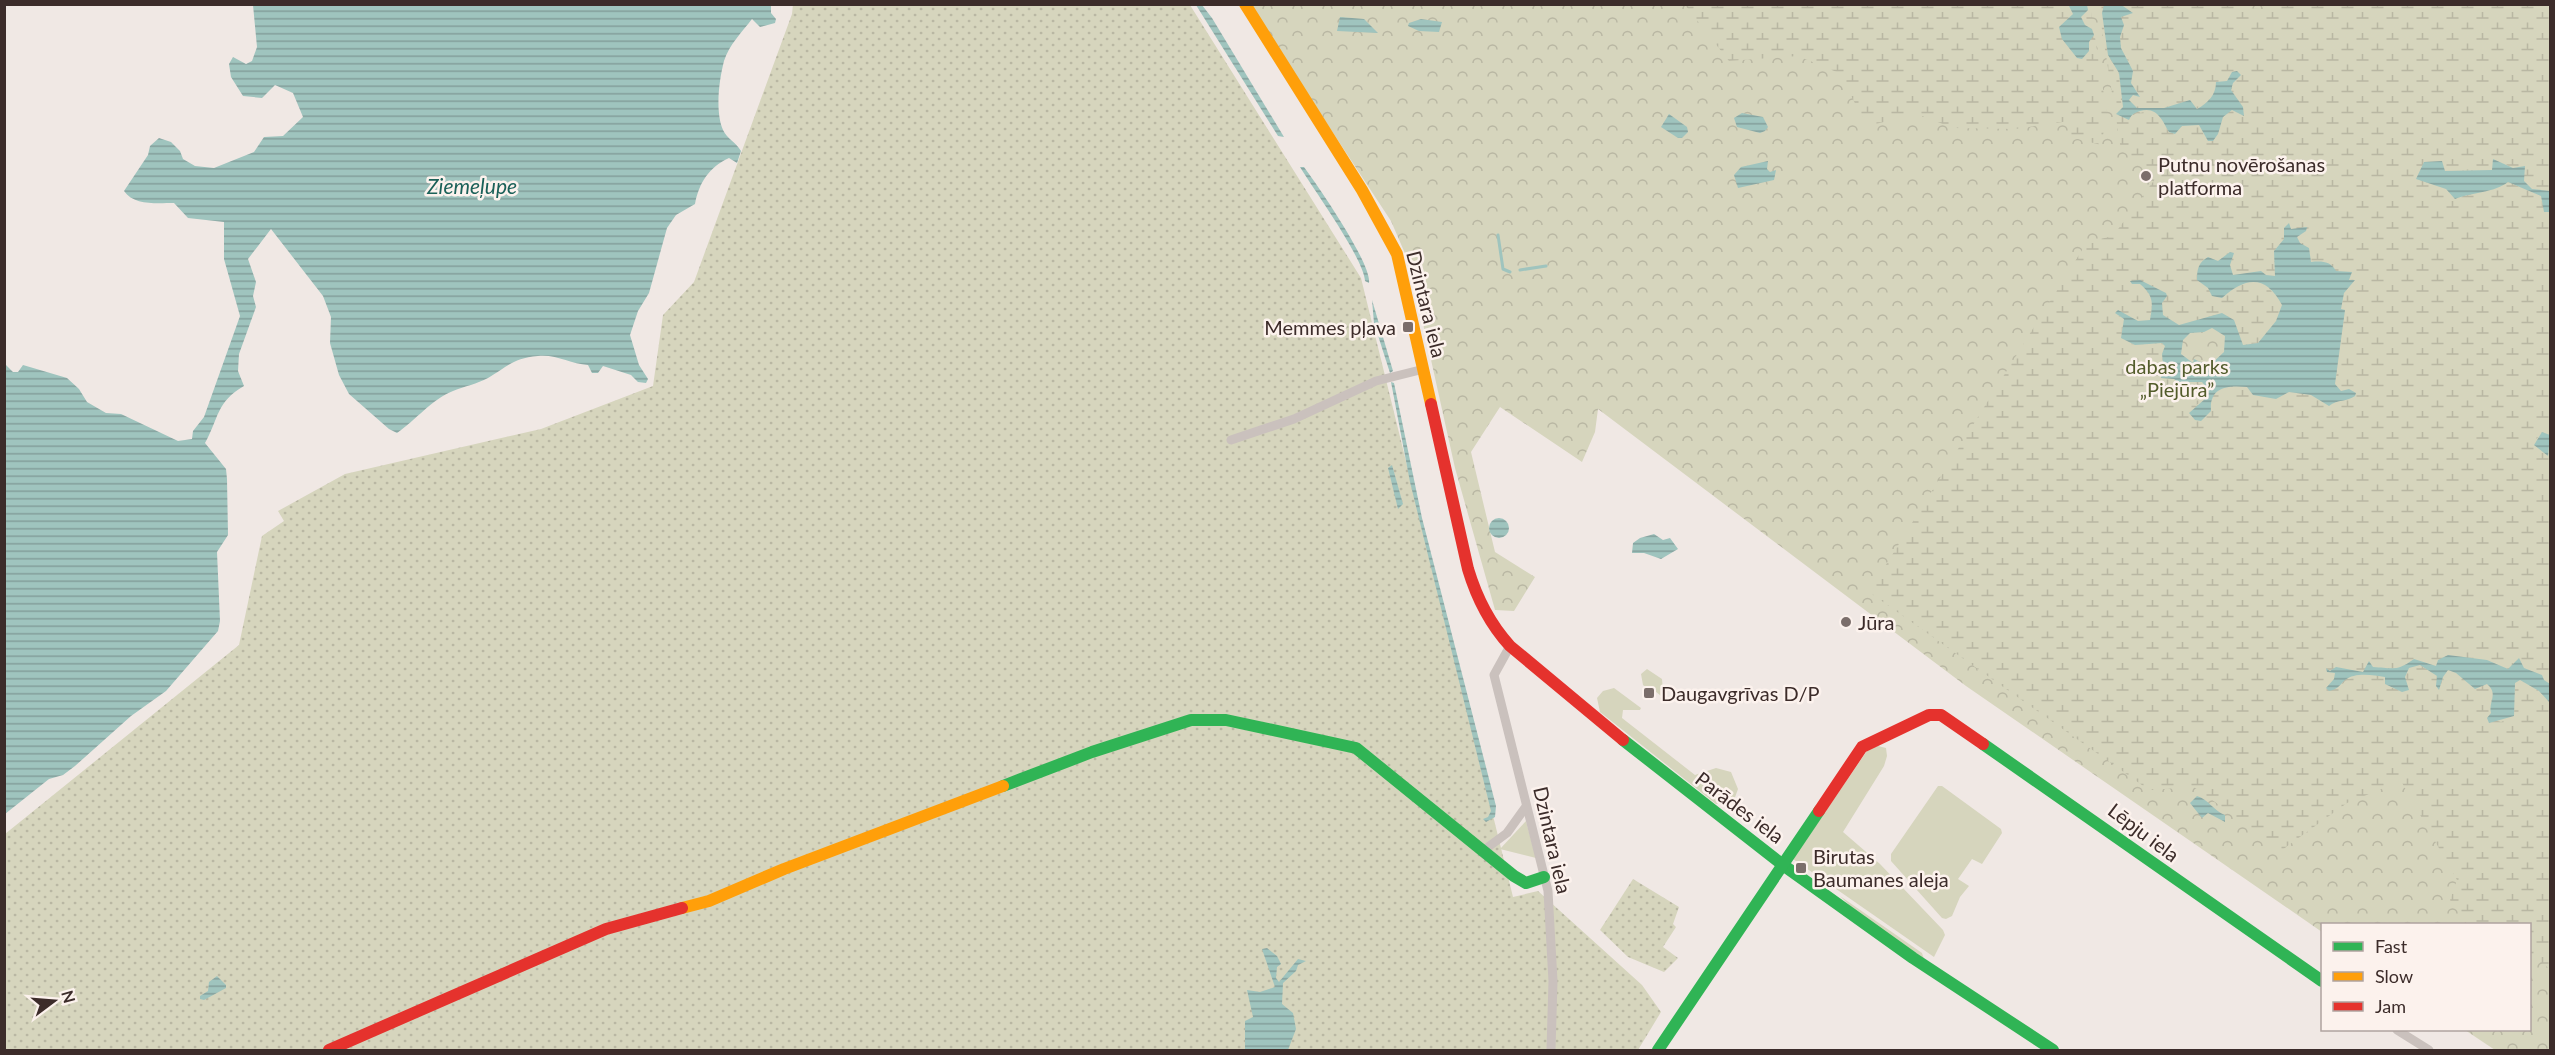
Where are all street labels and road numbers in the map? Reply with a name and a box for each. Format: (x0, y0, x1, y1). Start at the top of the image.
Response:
street label: Dzintara iela (1402, 248, 1452, 360)
street label: Parādes iela (1691, 766, 1789, 848)
street label: Dzintara iela (1529, 784, 1577, 896)
street label: Lēpju iela (2104, 798, 2184, 866)

